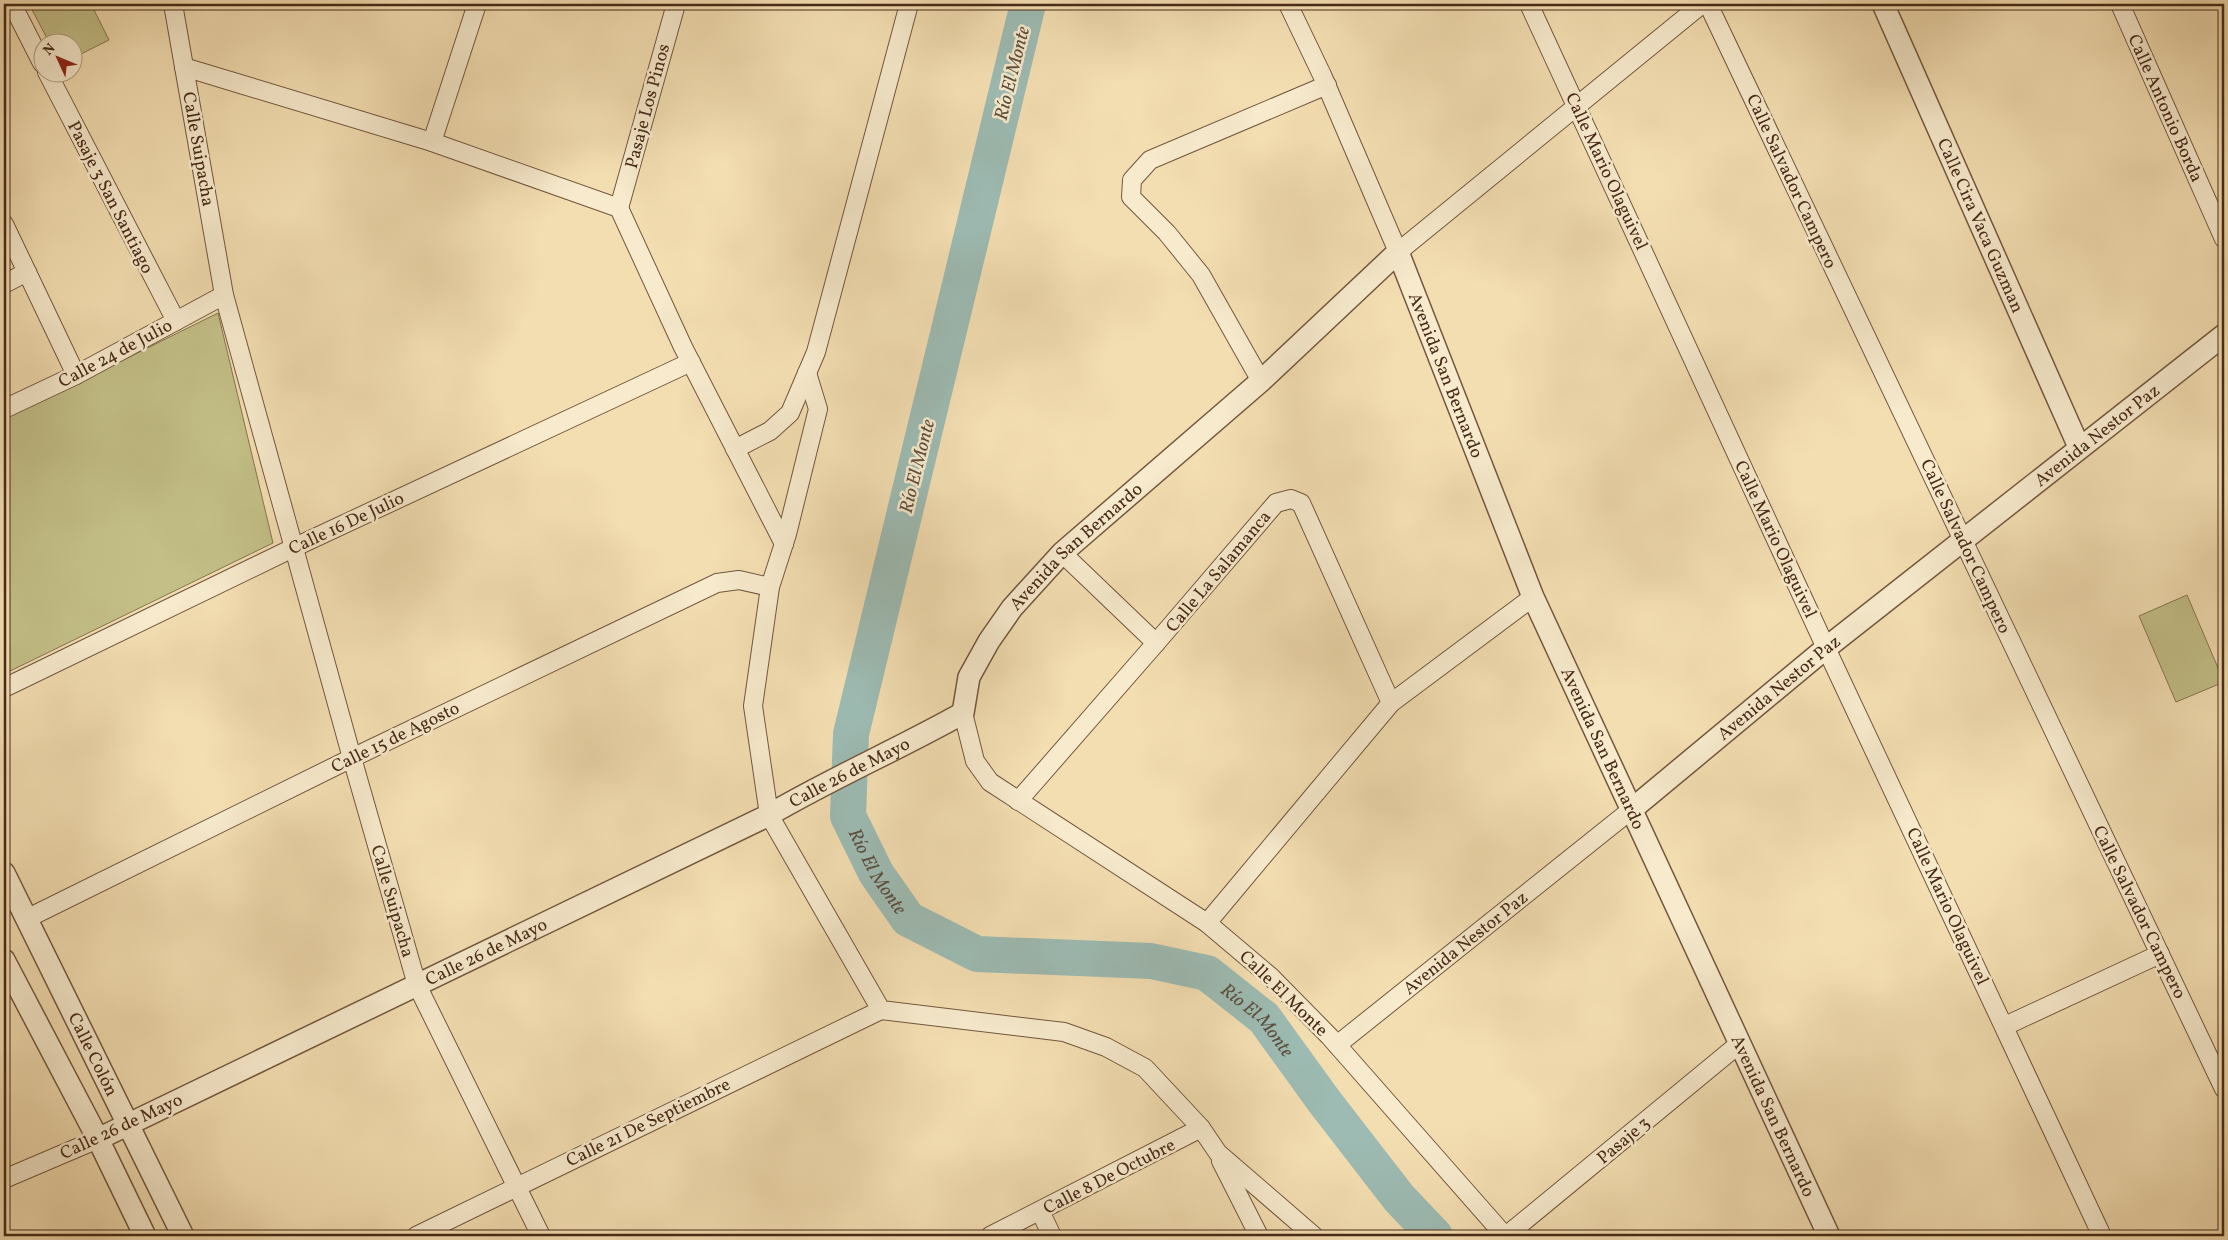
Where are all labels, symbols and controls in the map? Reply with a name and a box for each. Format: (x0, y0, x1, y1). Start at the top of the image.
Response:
water label: Río El Monte (989, 24, 1037, 123)
street label: Calle Antonio Borda (2121, 31, 2209, 187)
north arrow (32, 32, 82, 82)
text: N (39, 40, 60, 60)
street label: Pasaje Los Pinos (620, 41, 677, 172)
street label: Calle Mario Olaguivel (1558, 89, 1653, 254)
street label: Calle Suipacha (175, 90, 220, 208)
street label: Calle Salvador Campero (1739, 90, 1842, 273)
street label: Pasaje 3 San Santiago (60, 117, 159, 278)
street label: Calle Cira Vaca Guzman (1930, 135, 2029, 318)
street label: Avenida San Bernardo (1401, 289, 1488, 462)
street label: Calle 24 de Julio (54, 314, 177, 395)
street label: Avenida Nestor Paz (2030, 379, 2166, 493)
water label: Río El Monte (894, 417, 942, 516)
street label: Calle Salvador Campero (1913, 455, 2016, 638)
street label: Calle Mario Olaguivel (1727, 457, 1822, 622)
street label: Avenida San Bernardo (1004, 478, 1149, 617)
street label: Calle 16 De Julio (285, 487, 409, 562)
street label: Calle La Salamanca (1161, 506, 1278, 638)
street label: Avenida Nestor Paz (1713, 630, 1847, 747)
street label: Avenida San Bernardo (1553, 664, 1650, 834)
street label: Calle 15 de Agosto (327, 696, 464, 780)
street label: Calle 26 de Mayo (785, 732, 915, 815)
street label: Calle Salvador Campero (2086, 822, 2192, 1003)
water label: Río El Monte (841, 824, 912, 920)
street label: Calle Mario Olaguivel (1899, 824, 1994, 989)
street label: Calle Suipacha (364, 842, 420, 960)
street label: Avenida Nestor Paz (1398, 886, 1534, 1001)
street label: Calle 26 de Mayo (422, 913, 552, 993)
street label: Calle El Monte (1233, 945, 1333, 1043)
water label: Río El Monte (1215, 978, 1299, 1063)
street label: Calle Colón (61, 1009, 123, 1101)
street label: Avenida San Bernardo (1724, 1031, 1820, 1202)
street label: Calle 21 De Septiembre (562, 1073, 735, 1174)
street label: Calle 26 de Mayo (56, 1088, 187, 1167)
street label: Pasaje 3 (1592, 1111, 1656, 1171)
street label: Calle 8 De Octubre (1039, 1133, 1180, 1221)

